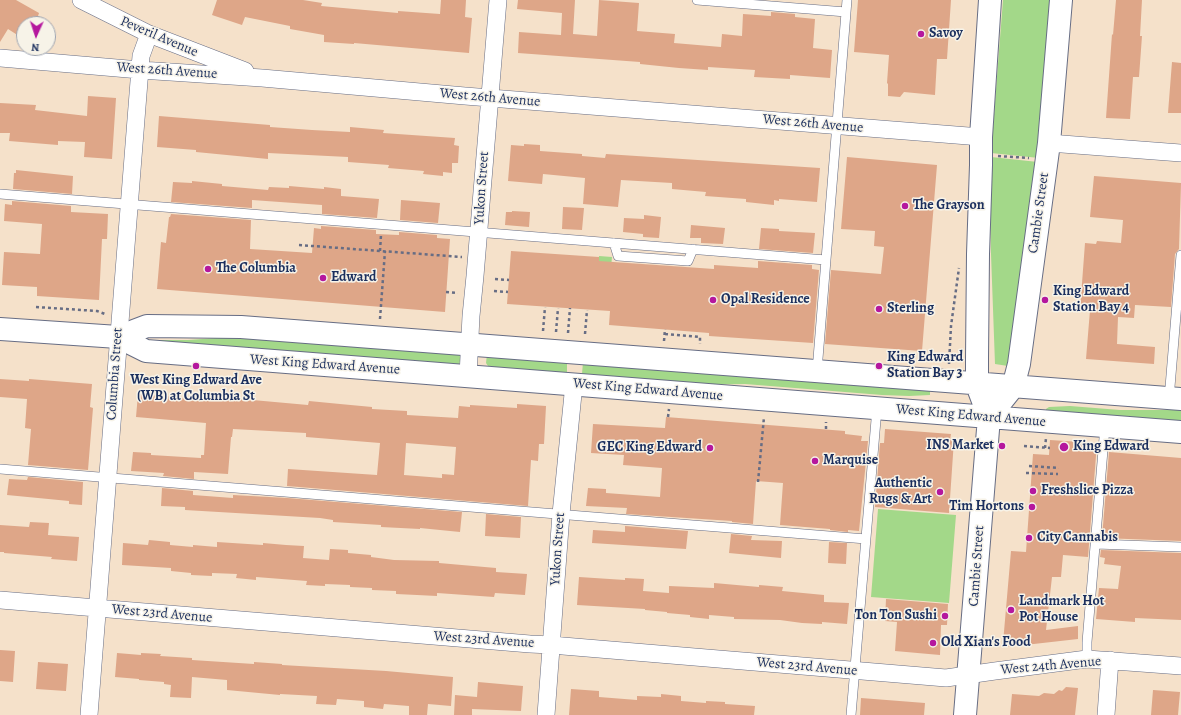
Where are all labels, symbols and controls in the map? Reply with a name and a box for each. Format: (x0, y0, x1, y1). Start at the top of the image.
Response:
street label: Peveril Avenue (118, 13, 200, 61)
north arrow (16, 16, 56, 56)
place label: Savoy (929, 26, 963, 42)
marker: Savoy (916, 29, 926, 39)
text: N (31, 40, 40, 55)
street label: West 26th Avenue (116, 59, 218, 83)
street label: West 26th Avenue (439, 85, 541, 111)
street label: West 26th Avenue (762, 111, 864, 137)
street label: Yukon Street (471, 151, 493, 225)
street label: Cambie Street (1025, 171, 1053, 255)
place label: The Grayson (913, 198, 985, 214)
marker: The Grayson (900, 201, 910, 211)
place label: The Columbia (216, 261, 296, 277)
marker: The Columbia (203, 264, 213, 274)
place label: Edward (331, 270, 377, 286)
marker: Edward (318, 273, 328, 283)
place label: King Edward Station Bay 4 (1053, 284, 1129, 316)
place label: Opal Residence (721, 292, 810, 308)
marker: Opal Residence (708, 295, 718, 305)
marker: King Edward Station Bay 4 (1040, 295, 1050, 305)
place label: Sterling (887, 301, 934, 317)
marker: Sterling (874, 304, 884, 314)
street label: Columbia Street (103, 327, 127, 421)
place label: King Edward Station Bay 3 (887, 350, 963, 382)
street label: West King Edward Avenue (249, 351, 401, 379)
marker: West King Edward Ave (WB) at Columbia St (191, 361, 201, 371)
marker: King Edward Station Bay 3 (874, 361, 884, 371)
place label: West King Edward Ave (WB) at Columbia St (130, 373, 262, 406)
street label: West King Edward Avenue (572, 375, 724, 405)
street label: West King Edward Avenue (895, 401, 1047, 431)
place label: INS Market (927, 438, 994, 454)
place label: King Edward (1073, 439, 1149, 455)
place label: GEC King Edward (597, 440, 702, 456)
marker: INS Market (997, 441, 1007, 451)
marker: King Edward (1058, 441, 1070, 453)
marker: GEC King Edward (705, 443, 715, 453)
place label: Marquise (823, 453, 878, 469)
marker: Marquise (810, 456, 820, 466)
place label: Authentic Rugs & Art (869, 476, 932, 508)
place label: Freshslice Pizza (1041, 483, 1133, 499)
marker: Freshslice Pizza (1028, 486, 1038, 496)
marker: Authentic Rugs & Art (935, 487, 945, 497)
place label: Tim Hortons (949, 499, 1024, 515)
marker: Tim Hortons (1027, 502, 1037, 512)
street label: Yukon Street (547, 512, 569, 586)
street label: Cambie Street (966, 525, 988, 607)
place label: City Cannabis (1037, 530, 1118, 546)
marker: City Cannabis (1024, 533, 1034, 543)
place label: Landmark Hot Pot House (1019, 594, 1104, 626)
street label: West 23rd Avenue (111, 601, 213, 627)
marker: Landmark Hot Pot House (1006, 605, 1016, 615)
place label: Ton Ton Sushi (855, 608, 937, 624)
marker: Ton Ton Sushi (940, 611, 950, 621)
street label: West 23rd Avenue (433, 628, 535, 652)
place label: Old Xian's Food (941, 635, 1031, 651)
marker: Old Xian's Food (928, 638, 938, 648)
street label: West 24th Avenue (1000, 653, 1102, 679)
street label: West 23rd Avenue (756, 654, 858, 680)

